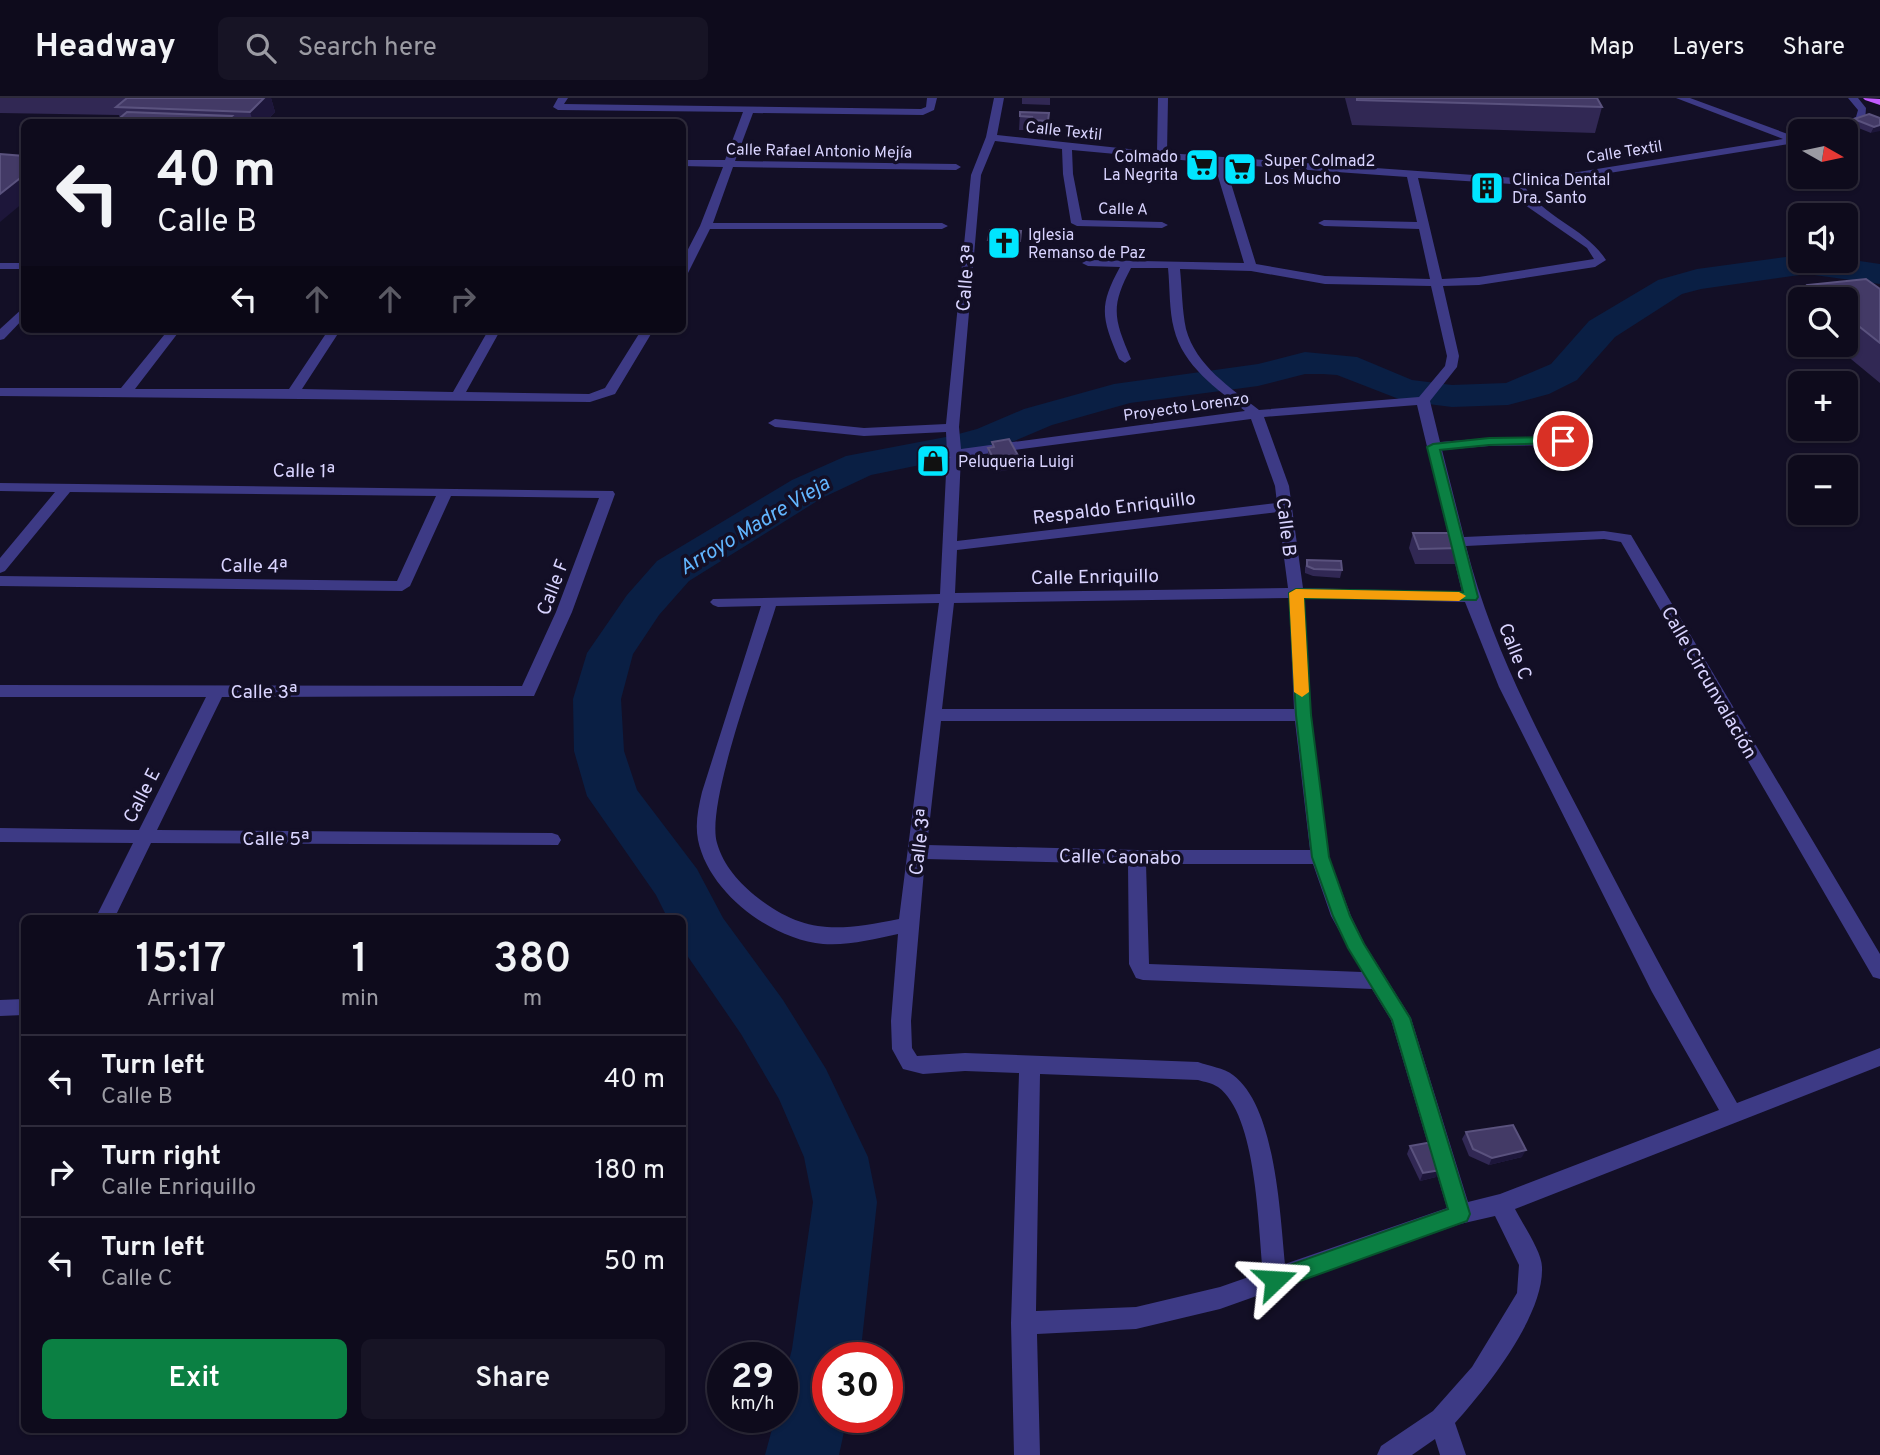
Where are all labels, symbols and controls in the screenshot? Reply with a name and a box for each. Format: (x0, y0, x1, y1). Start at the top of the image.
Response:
search box (218, 17, 708, 80)
text: Headway (35, 27, 176, 69)
icon: search (242, 29, 280, 67)
text: Search here (298, 32, 437, 65)
text: Map (1589, 33, 1634, 63)
text: Layers (1672, 33, 1744, 63)
text: Share (1782, 33, 1845, 63)
street label: Calle Textil (1024, 118, 1103, 146)
north arrow (1788, 119, 1858, 189)
map controls (1788, 119, 1858, 525)
street label: Calle Textil (1585, 137, 1664, 169)
street label: Calle Rafael Antonio Mejía (726, 140, 912, 164)
text: 40 m (157, 142, 276, 204)
supermarket icon: Colmado La Negrita (1183, 146, 1221, 184)
icon: left (42, 147, 133, 238)
place label: Colmado La Negrita (1103, 148, 1178, 186)
supermarket icon: Super Colmad2 Los Mucho (1221, 150, 1259, 188)
place label: Super Colmad2 Los Mucho (1264, 152, 1375, 190)
building icon: Clinica Dental Dra. Santo (1468, 169, 1506, 207)
place label: Clinica Dental Dra. Santo (1512, 171, 1610, 209)
street label: Calle A (1098, 200, 1148, 220)
text: Calle B (157, 203, 257, 243)
button: sound (1788, 203, 1858, 273)
church icon: Iglesia Remanso de Paz (985, 224, 1023, 262)
place label: Iglesia Remanso de Paz (1028, 226, 1146, 264)
street label: Calle 3ª (952, 244, 982, 313)
icon: left (225, 280, 263, 318)
icon: ahead (298, 280, 336, 318)
icon: ahead (371, 280, 409, 318)
icon: right (444, 280, 482, 318)
button: search (1788, 287, 1858, 357)
button: + (1788, 371, 1858, 441)
street label: Proyecto Lorenzo (1122, 389, 1250, 427)
pin (1533, 411, 1593, 471)
icon: arrive (1544, 422, 1582, 460)
shop icon: Peluqueria Luigi (914, 442, 952, 480)
place label: Peluqueria Luigi (958, 453, 1074, 473)
button: − (1788, 455, 1858, 525)
street label: Calle 1ª (272, 459, 335, 485)
water label: Arroyo Madre Vieja (674, 470, 835, 582)
street label: Respaldo Enriquillo (1031, 487, 1197, 531)
street label: Calle B (1269, 496, 1301, 558)
street label: Calle 4ª (220, 554, 288, 580)
street label: Calle F (532, 557, 575, 619)
street label: Calle Enriquillo (1031, 565, 1159, 591)
street label: Calle Circunvalación (1655, 603, 1762, 763)
street label: Calle C (1492, 620, 1536, 684)
street label: Calle 3ª (231, 681, 297, 705)
street label: Calle E (119, 764, 167, 827)
street label: Calle 3ª (905, 808, 937, 877)
street label: Calle 5ª (242, 828, 310, 852)
street label: Calle Caonabo (1059, 845, 1181, 871)
text: 15:17 (135, 934, 226, 987)
text: 1 (352, 934, 368, 987)
text: 380 (493, 934, 572, 987)
text: Arrival (147, 985, 215, 1014)
text: min (341, 985, 379, 1014)
text: m (523, 985, 542, 1014)
text: Turn left (101, 1050, 205, 1083)
icon: left (42, 1062, 80, 1100)
text: 40 m (604, 1064, 665, 1097)
text: Calle B (101, 1083, 173, 1112)
text: Turn right (101, 1141, 221, 1174)
icon: right (42, 1153, 80, 1191)
text: 180 m (595, 1155, 665, 1188)
text: Calle Enriquillo (101, 1174, 256, 1203)
text: Turn left (101, 1232, 205, 1265)
position arrow (1238, 1243, 1312, 1317)
icon: left (42, 1244, 80, 1282)
text: 50 m (604, 1246, 665, 1279)
text: Calle C (101, 1265, 173, 1294)
button: Exit (42, 1339, 347, 1419)
button: Share (361, 1339, 665, 1419)
speed limit sign: 30 (812, 1342, 903, 1433)
text: 29 (731, 1356, 774, 1400)
text: km/h (731, 1393, 774, 1416)

